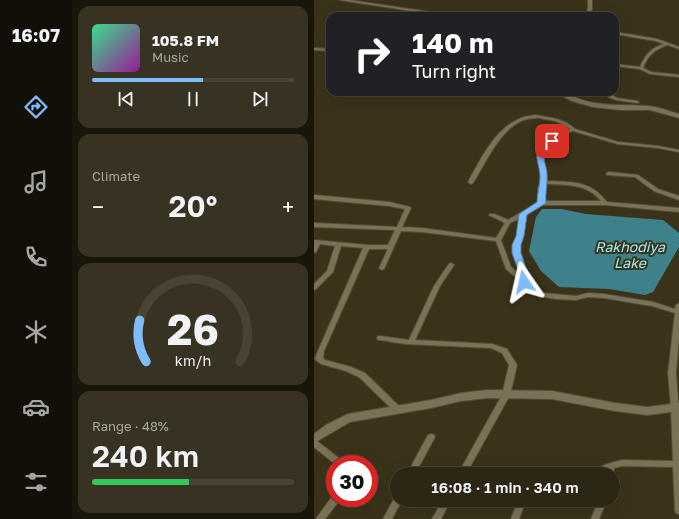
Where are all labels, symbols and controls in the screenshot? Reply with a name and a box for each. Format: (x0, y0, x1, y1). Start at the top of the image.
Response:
text: 16:07 (12, 24, 60, 46)
text: 140 m (412, 26, 494, 59)
icon: right (346, 28, 398, 80)
text: 105.8 FM (152, 31, 219, 49)
text: Music (152, 49, 189, 65)
text: Turn right (412, 60, 496, 82)
icon: previous (115, 88, 137, 110)
icon: pause (182, 88, 204, 110)
icon: next (249, 88, 271, 110)
icon: directions (22, 93, 50, 121)
pin (535, 124, 569, 158)
icon: arrive (541, 130, 563, 152)
icon: music (22, 168, 50, 196)
text: Climate (92, 168, 140, 184)
text: 20° (169, 188, 217, 224)
text: − (92, 193, 104, 220)
text: + (282, 193, 294, 220)
water label: Rakhodiya Lake (595, 238, 666, 271)
icon: phone (22, 243, 50, 271)
position arrow (503, 261, 545, 303)
text: 26 (167, 303, 219, 353)
icon: climate (22, 318, 50, 346)
text: km/h (175, 351, 211, 368)
icon: car (22, 393, 50, 421)
text: Range · 48% (92, 418, 169, 434)
text: 240 km (92, 438, 199, 474)
speed limit sign: 30 (326, 455, 378, 507)
icon: filters (22, 468, 50, 496)
text: 16:08 · 1 min · 340 m (431, 478, 579, 496)

